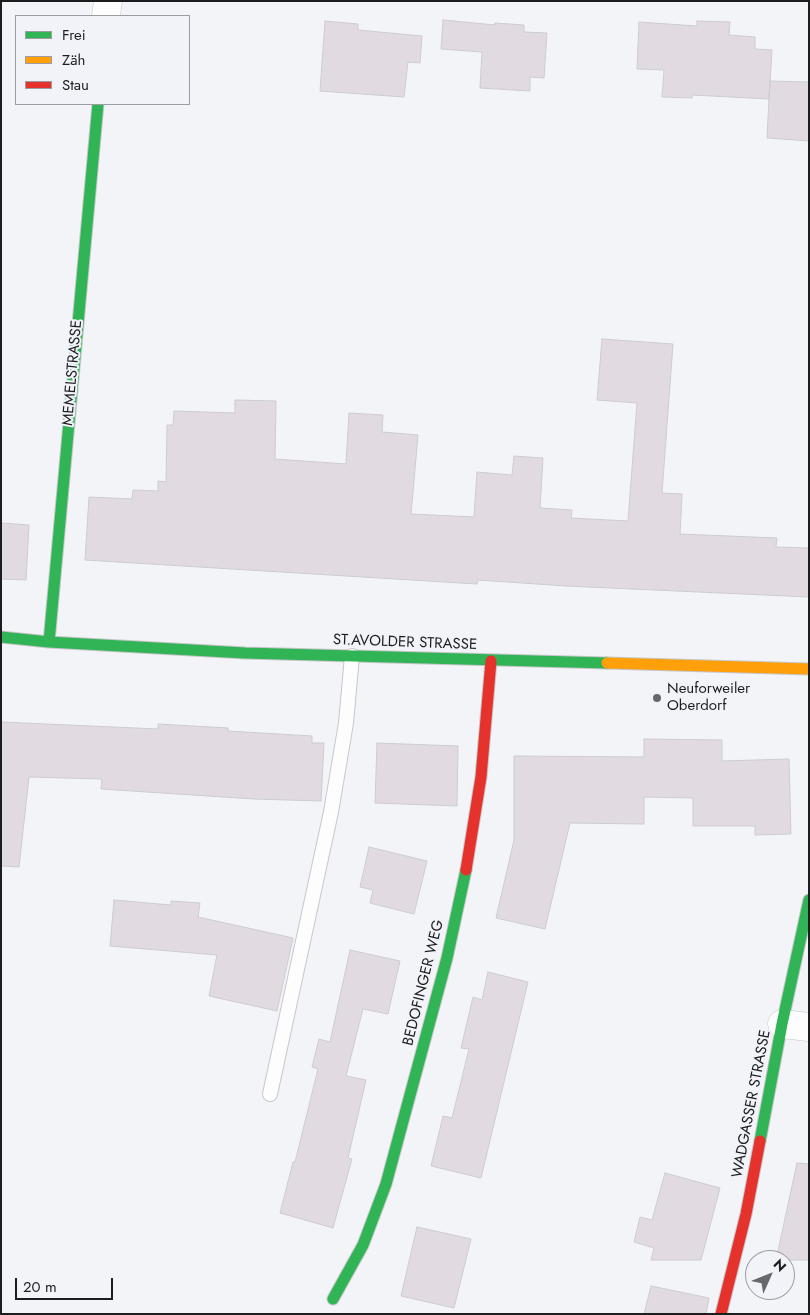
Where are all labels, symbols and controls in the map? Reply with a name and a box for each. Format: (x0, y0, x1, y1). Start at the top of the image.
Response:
legend (15, 15, 190, 105)
text: Frei (62, 24, 86, 46)
text: Zäh (62, 49, 85, 71)
text: Stau (62, 74, 89, 96)
street label: MEMELSTRASSE (59, 320, 87, 426)
street label: ST.AVOLDER STRASSE (333, 631, 477, 655)
place label: Neuforweiler Oberdorf (667, 680, 750, 715)
marker: Neuforweiler Oberdorf (651, 692, 663, 704)
street label: BEDOFINGER WEG (400, 918, 448, 1048)
street label: WADGASSER STRASSE (729, 1029, 775, 1179)
north arrow (745, 1250, 795, 1300)
text: N (769, 1254, 791, 1276)
scale bar (18, 1268, 115, 1300)
text: 20 m (23, 1276, 57, 1298)

